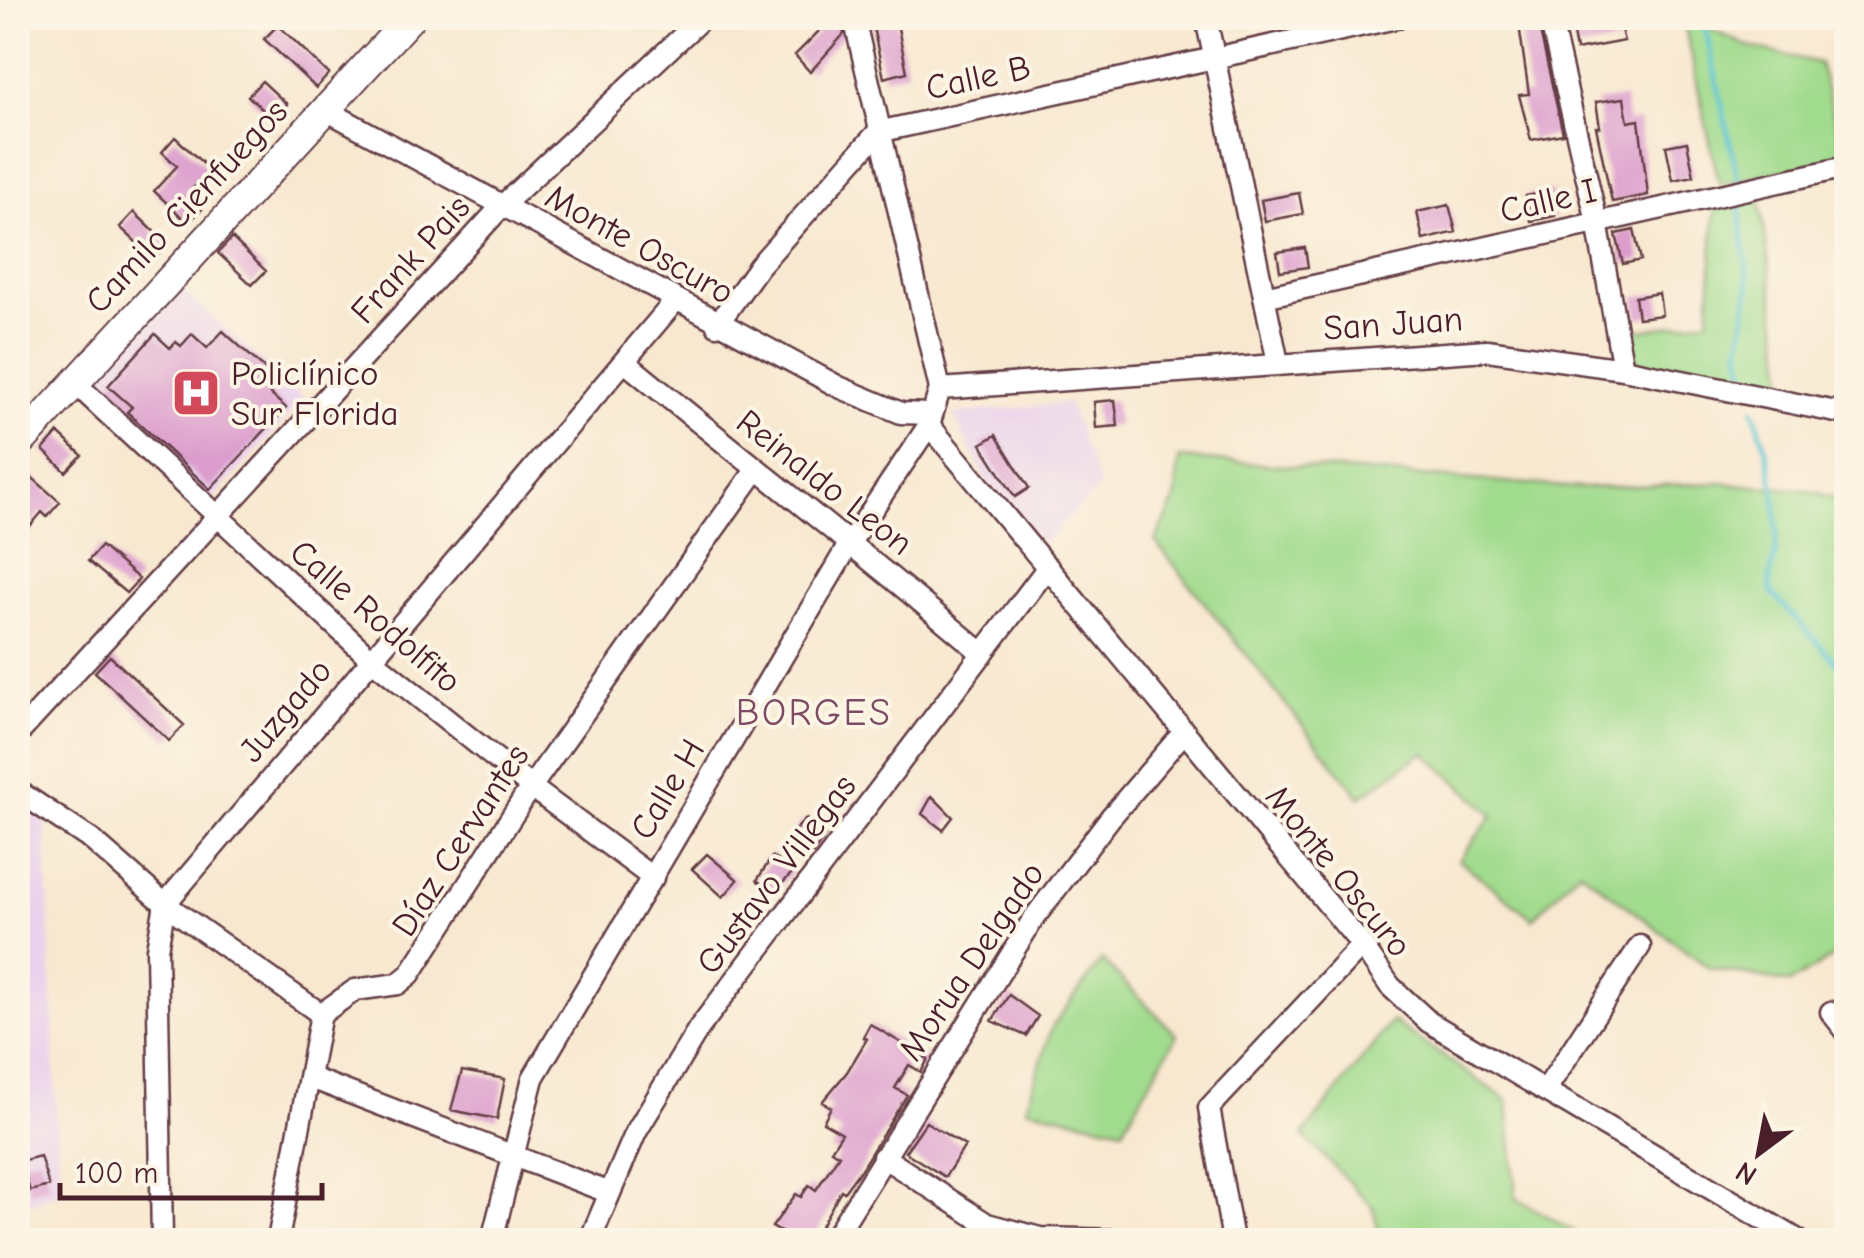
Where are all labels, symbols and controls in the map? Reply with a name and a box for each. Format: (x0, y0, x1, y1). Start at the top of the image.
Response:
street label: Calle B (922, 46, 1034, 109)
street label: Camilo Cienfuegos (77, 91, 296, 322)
street label: Calle I (1496, 170, 1600, 231)
street label: Monte Oscuro (538, 176, 741, 313)
street label: Frank Pais (342, 187, 479, 332)
street label: San Juan (1322, 298, 1464, 349)
place label: Policlínico Sur Florida (231, 353, 399, 434)
hospital icon: Policlínico Sur Florida (170, 367, 222, 419)
street label: Reinaldo Leon (729, 401, 921, 564)
street label: Calle Rodolfito (282, 531, 470, 702)
street label: Juzgado (230, 650, 340, 770)
district label: BORGES (736, 691, 892, 735)
street label: Calle H (622, 732, 713, 847)
street label: Díaz Cervantes (383, 737, 538, 944)
street label: Gustavo Villegas (688, 766, 865, 982)
street label: Monte Oscuro (1257, 777, 1420, 965)
street label: Morua Delgado (890, 854, 1053, 1068)
north arrow (1709, 1103, 1809, 1203)
scale bar (60, 1138, 322, 1200)
text: N (1730, 1155, 1763, 1192)
text: 100 m (75, 1156, 158, 1191)

